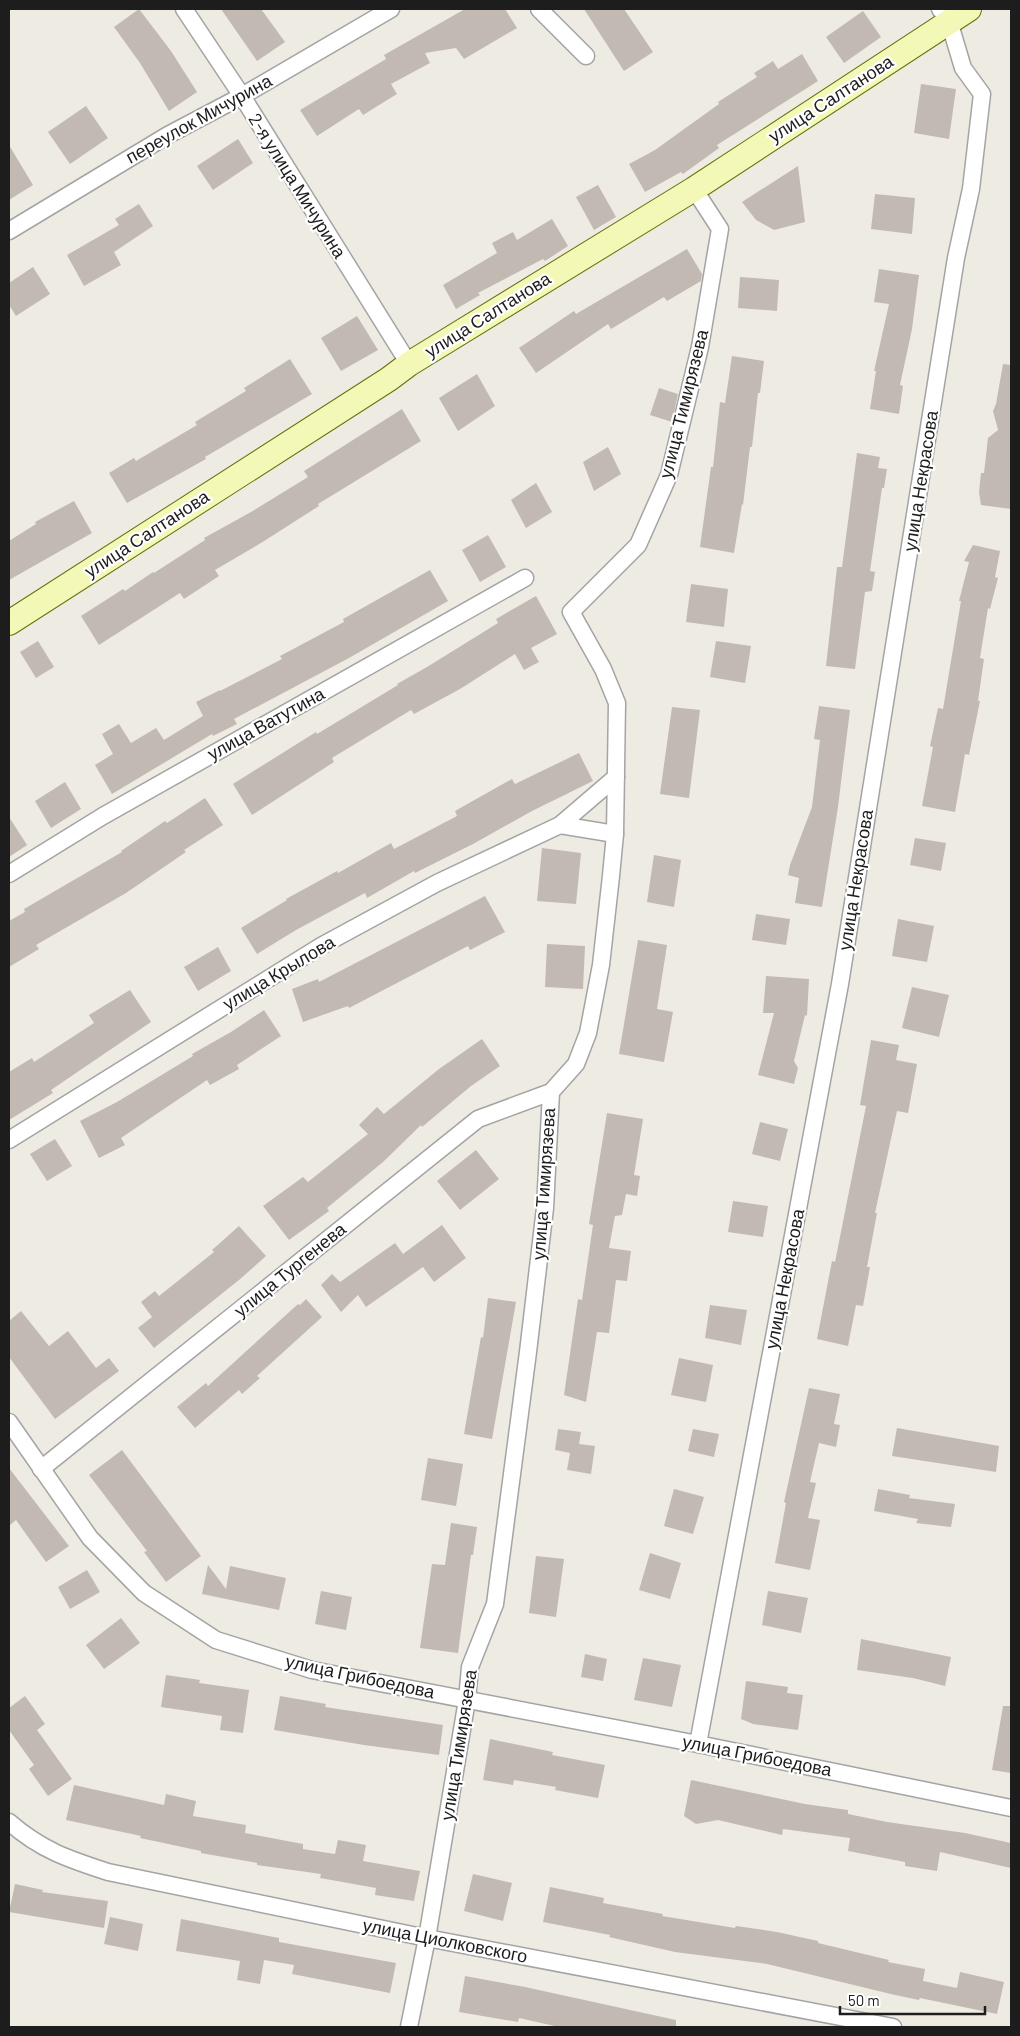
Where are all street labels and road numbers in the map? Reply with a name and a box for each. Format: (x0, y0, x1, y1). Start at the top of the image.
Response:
street label: улица Салтанова (764, 49, 898, 147)
street label: переулок Мичурина (122, 68, 276, 167)
street label: 2-я улица Мичурина (244, 109, 352, 263)
street label: улица Салтанова (421, 266, 555, 362)
street label: улица Тимирязева (654, 326, 712, 481)
street label: улица Некрасова (898, 408, 942, 553)
street label: улица Салтанова (80, 484, 214, 582)
street label: улица Ватутина (203, 681, 329, 764)
street label: улица Некрасова (833, 807, 877, 952)
street label: улица Крылова (219, 930, 339, 1014)
street label: улица Тимирязева (527, 1106, 559, 1261)
street label: улица Некрасова (760, 1206, 809, 1351)
street label: улица Тургенева (229, 1217, 350, 1321)
street label: улица Грибоедова (284, 1649, 438, 1703)
street label: улица Тимирязева (435, 1667, 481, 1822)
street label: улица Грибоедова (681, 1730, 835, 1780)
street label: улица Циолковского (361, 1913, 529, 1967)

